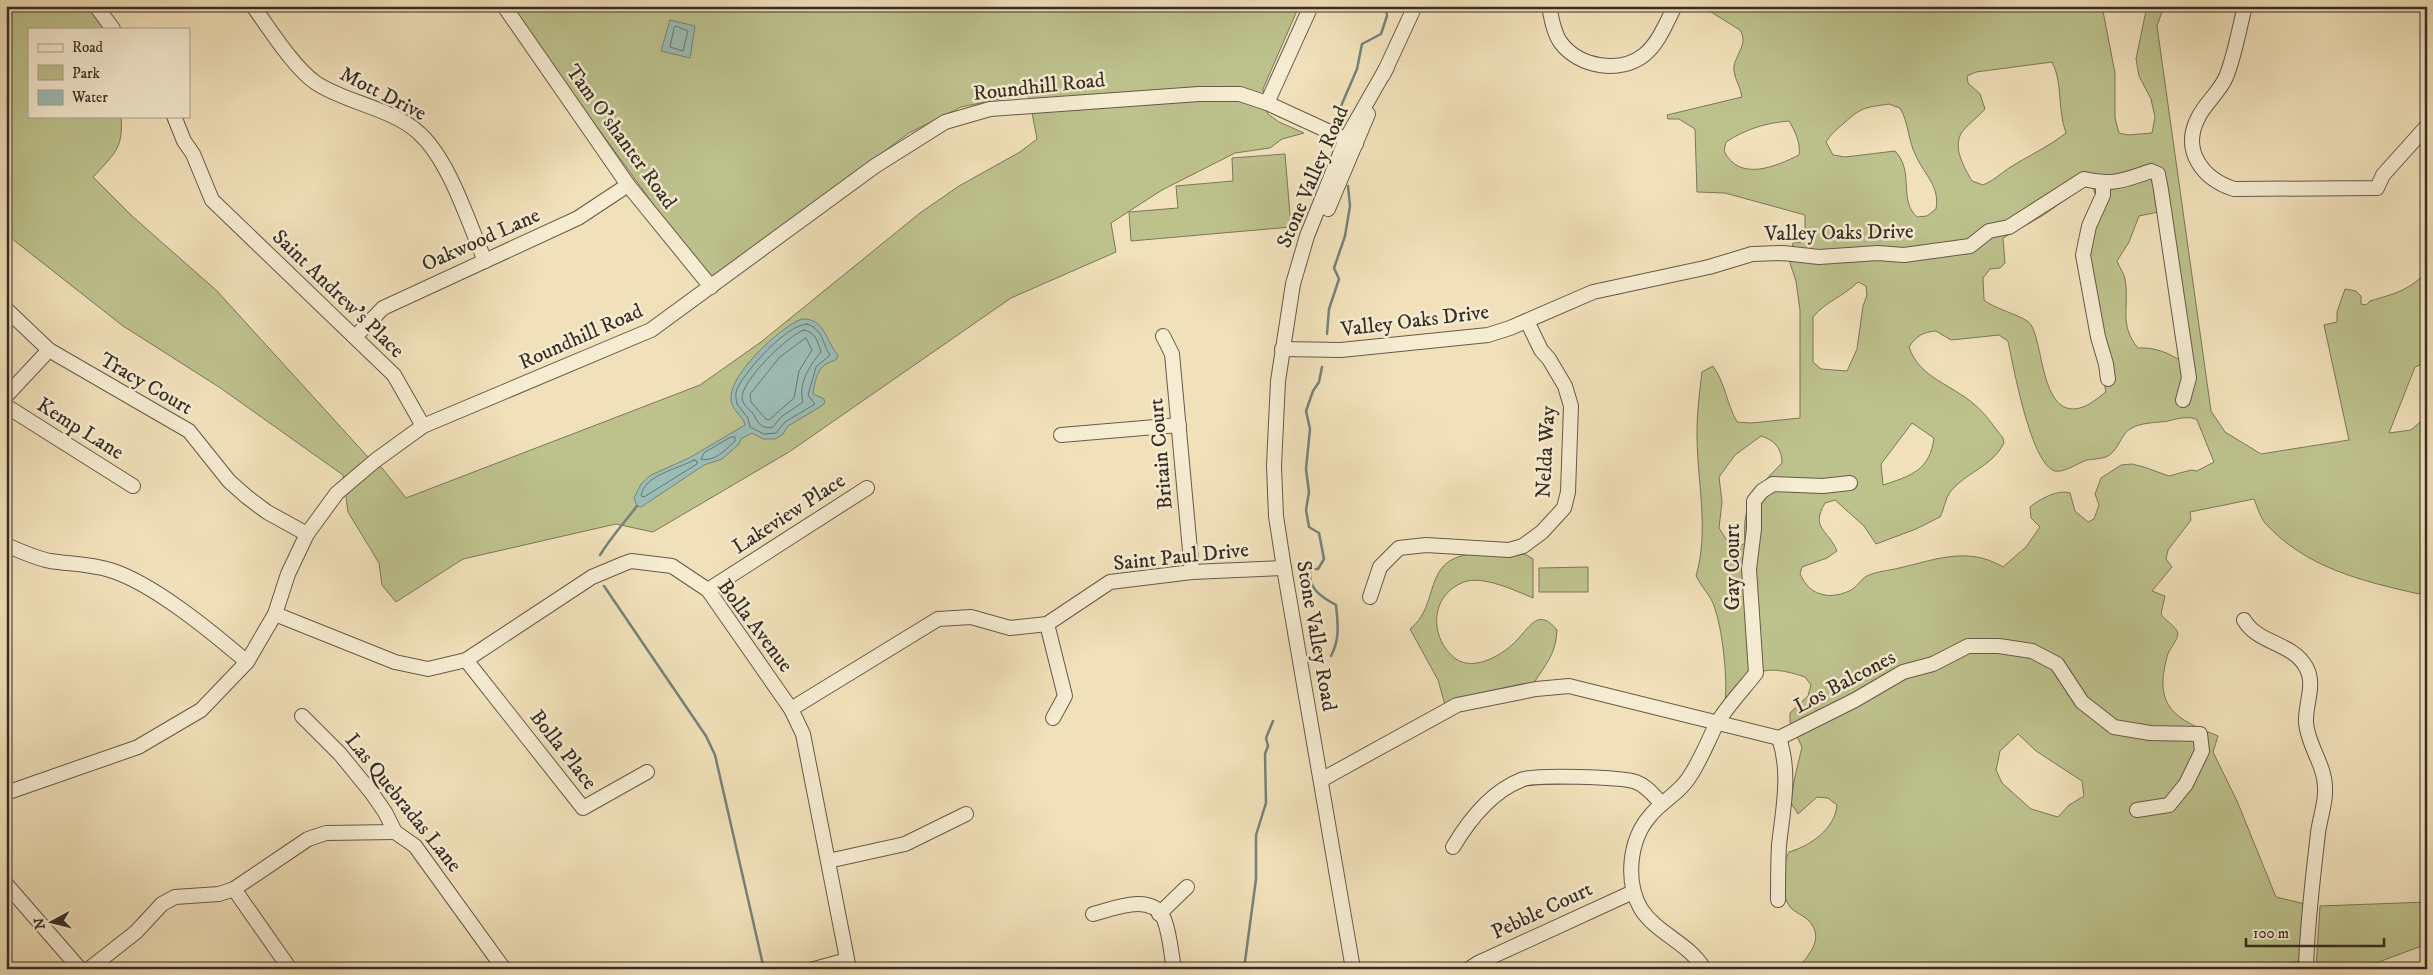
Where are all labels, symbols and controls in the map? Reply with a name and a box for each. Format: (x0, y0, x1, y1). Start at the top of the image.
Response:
legend (28, 28, 190, 118)
text: Road (72, 38, 104, 57)
street label: Tam O'shanter Road (560, 60, 682, 215)
street label: Mott Drive (335, 61, 431, 127)
text: Park (72, 64, 101, 83)
street label: Roundhill Road (972, 67, 1107, 107)
text: Water (71, 88, 108, 107)
street label: Stone Valley Road (1271, 101, 1355, 252)
street label: Oakwood Lane (418, 202, 544, 278)
street label: Valley Oaks Drive (1763, 219, 1914, 247)
street label: Saint Andrew's Place (266, 224, 410, 364)
street label: Roundhill Road (515, 298, 647, 376)
street label: Valley Oaks Drive (1338, 299, 1491, 343)
street label: Tracy Court (95, 347, 197, 421)
street label: Kemp Lane (32, 392, 129, 466)
street label: Britain Court (1143, 397, 1179, 511)
street label: Nelda Way (1531, 404, 1561, 499)
street label: Lakeview Place (728, 468, 851, 560)
street label: Gay Court (1720, 523, 1746, 610)
street label: Saint Paul Drive (1112, 537, 1250, 577)
street label: Stone Valley Road (1290, 559, 1342, 714)
street label: Bolla Avenue (712, 574, 799, 678)
street label: Los Balcones (1790, 644, 1900, 720)
street label: Bolla Place (524, 705, 603, 795)
street label: Las Quebradas Lane (339, 728, 467, 878)
street label: Pebble Court (1487, 876, 1597, 946)
north arrow (28, 898, 78, 948)
scale bar (2246, 915, 2383, 947)
text: N (30, 916, 50, 930)
text: 100 m (2253, 924, 2289, 943)

